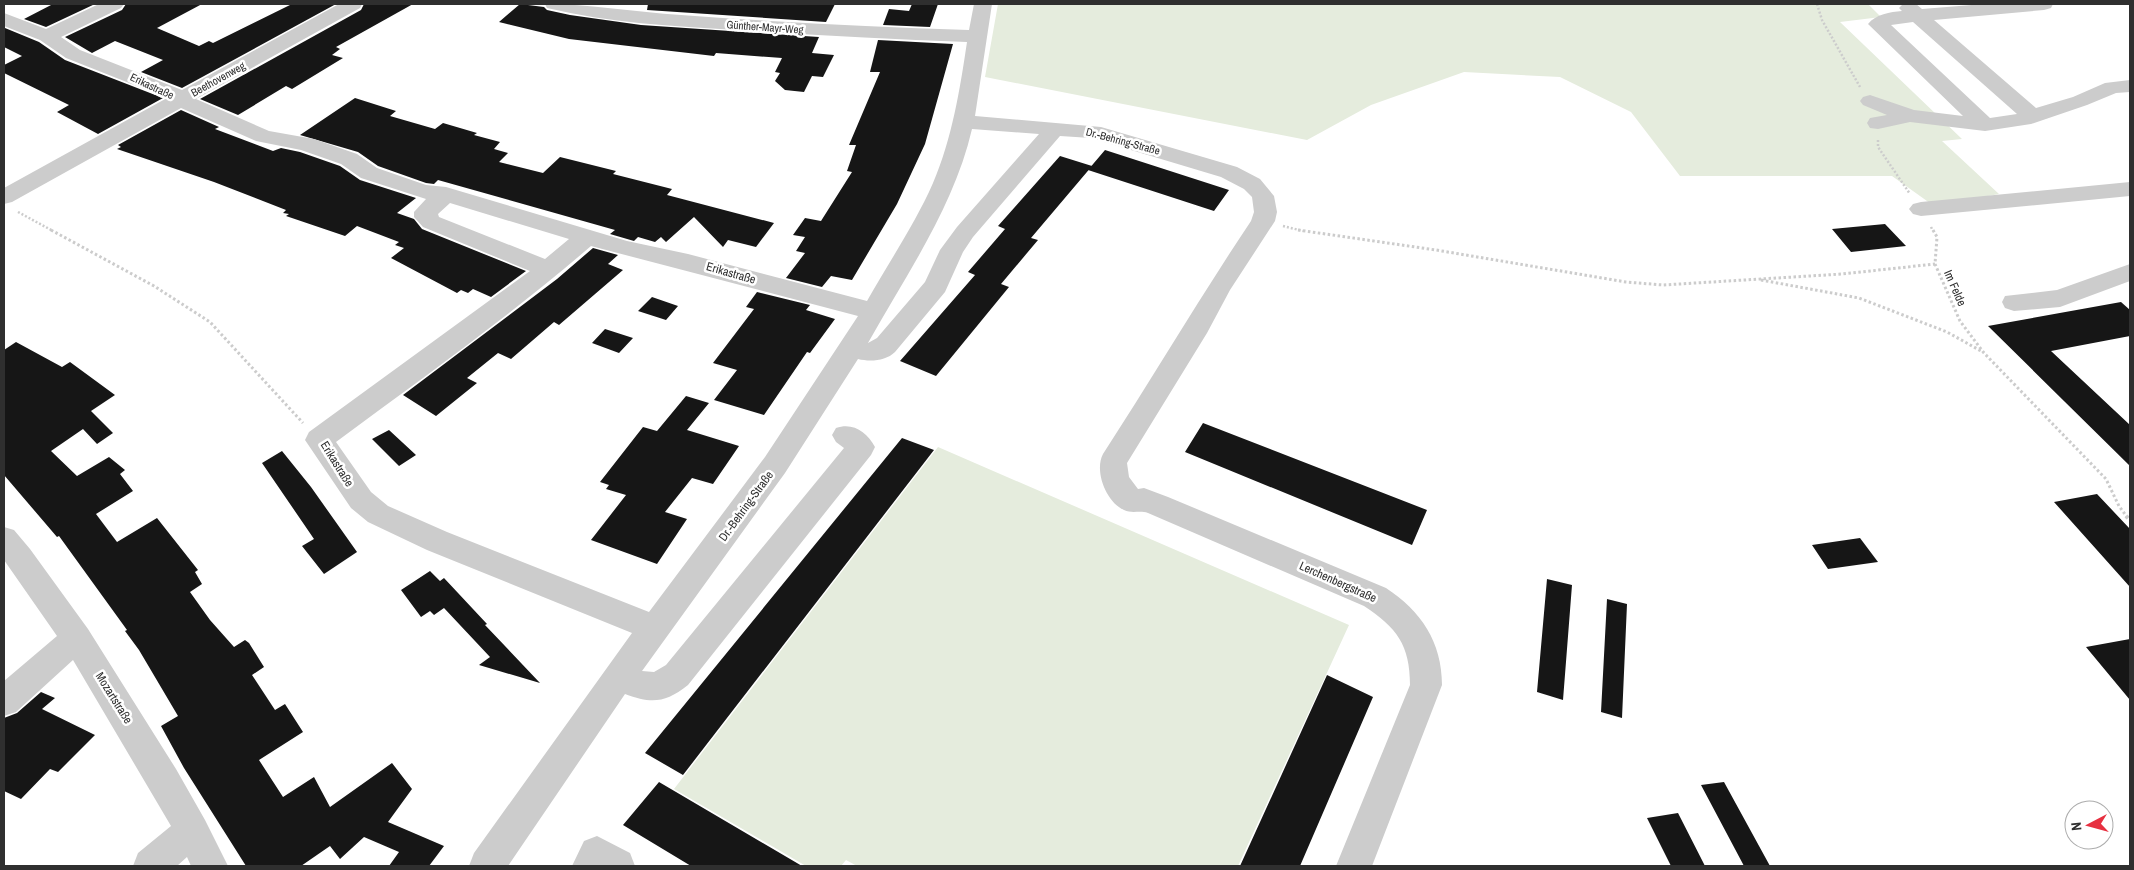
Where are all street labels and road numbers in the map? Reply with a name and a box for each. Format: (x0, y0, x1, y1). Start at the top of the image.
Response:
street label: Günther-Mayr-Weg (726, 17, 804, 37)
street label: Beethovenweg (189, 58, 247, 100)
street label: Erikastraße (128, 70, 176, 102)
street label: Dr.-Behring-Straße (1084, 124, 1162, 158)
street label: Erikastraße (704, 258, 758, 288)
street label: Im Felde (1940, 267, 1970, 309)
street label: Erikastraße (317, 438, 357, 490)
street label: Dr.-Behring-Straße (715, 468, 777, 544)
street label: Lerchenbergstraße (1297, 558, 1379, 606)
street label: Mozartstraße (92, 669, 136, 727)

